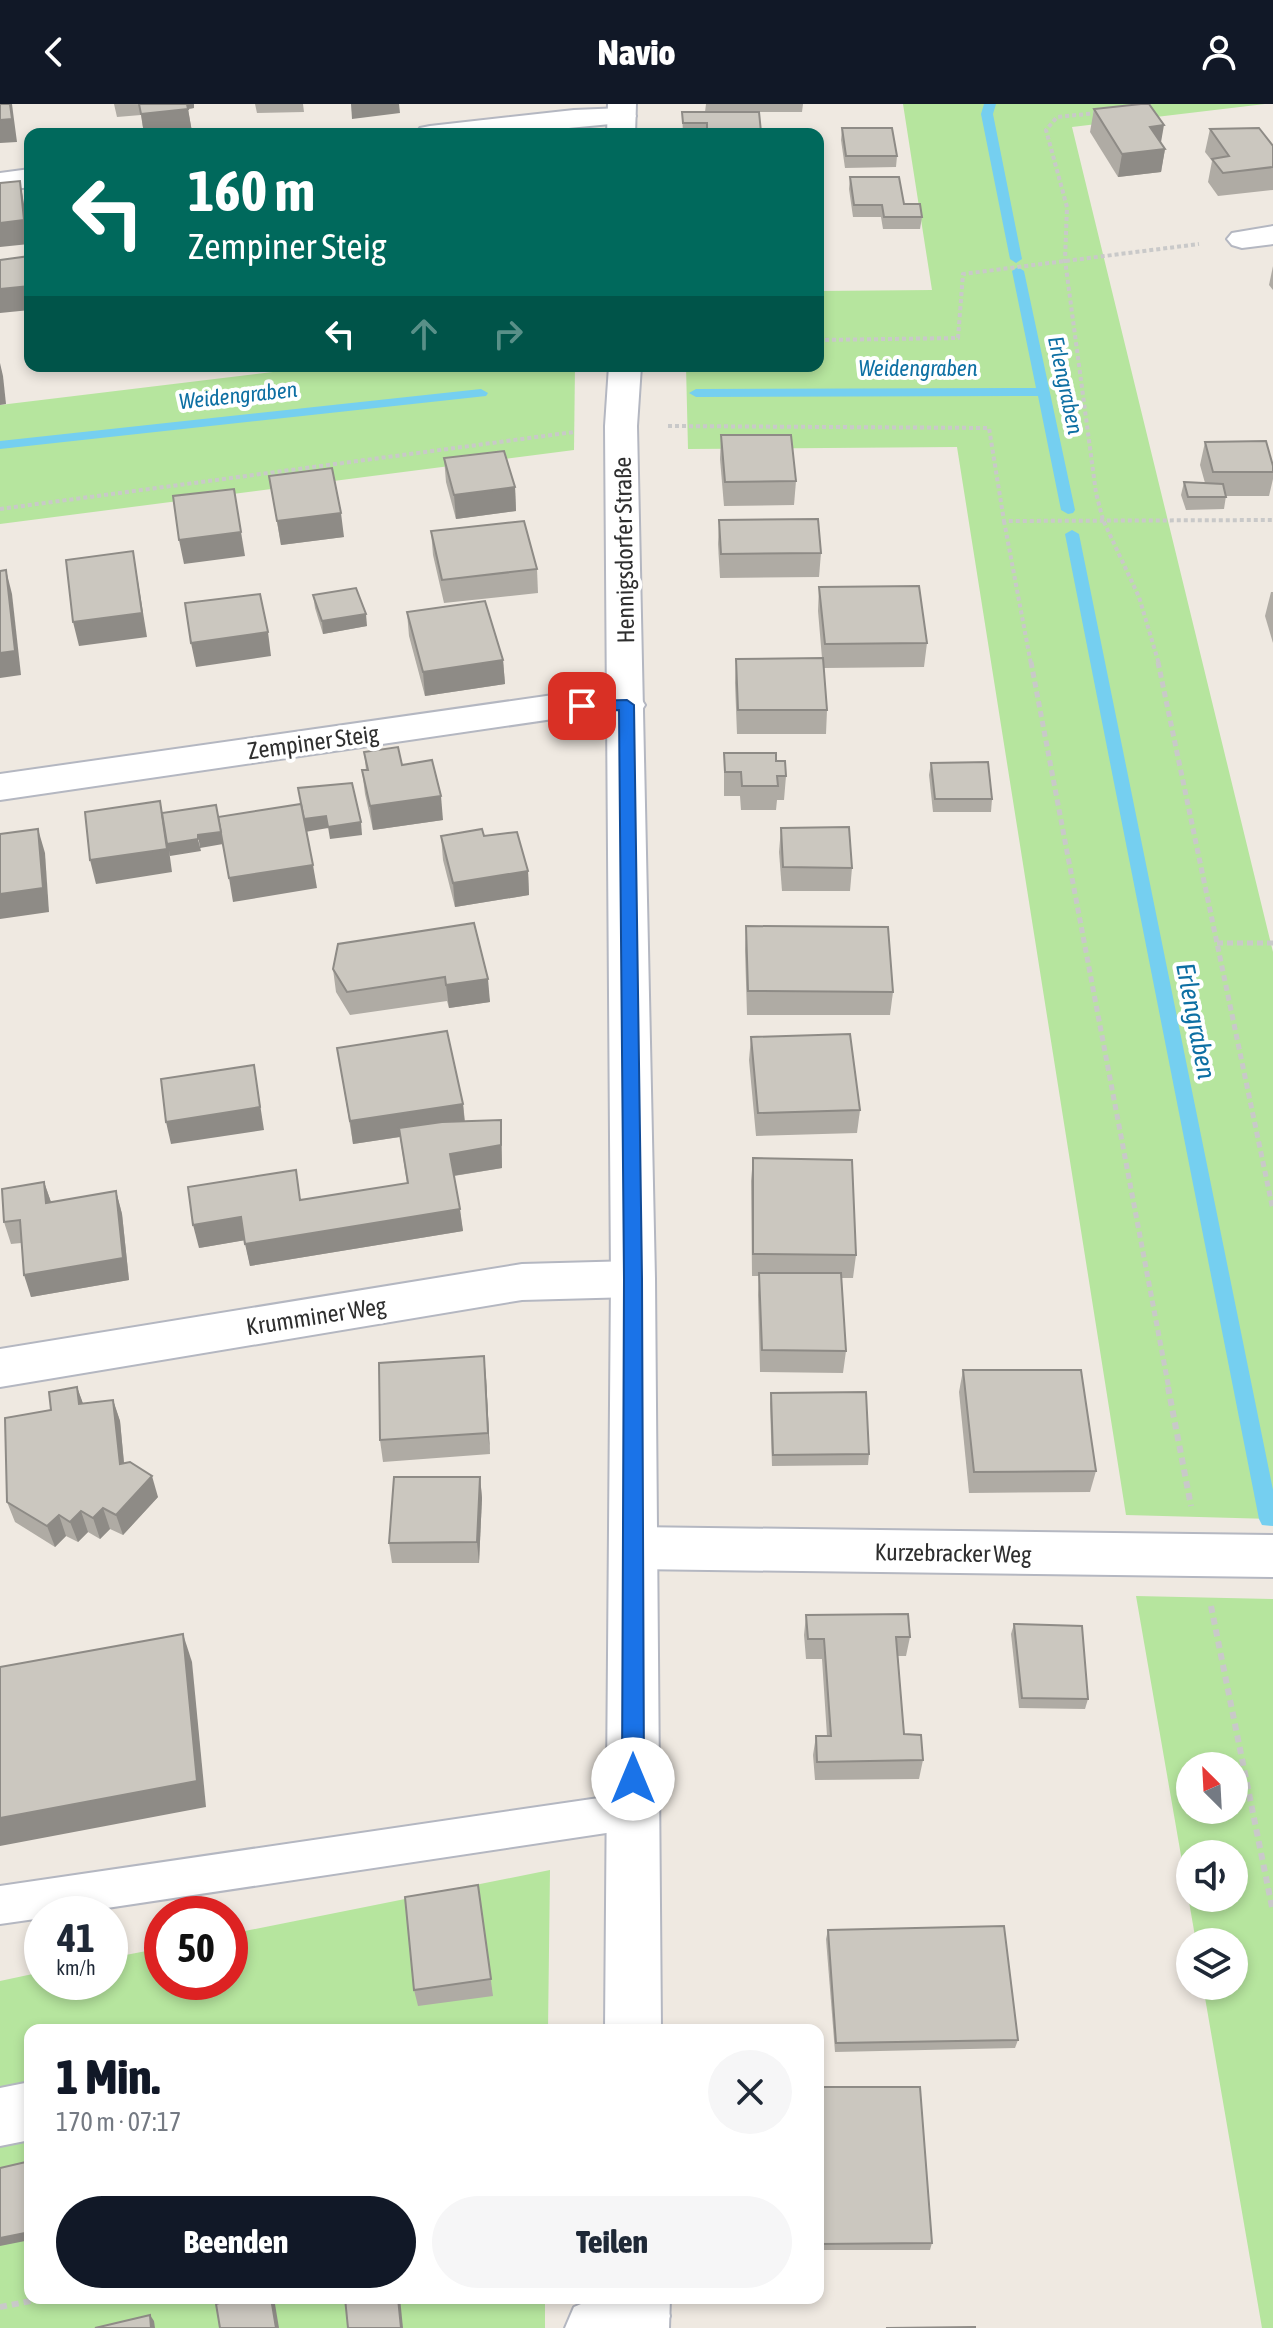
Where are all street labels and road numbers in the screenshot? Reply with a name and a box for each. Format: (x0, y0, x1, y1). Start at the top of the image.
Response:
street label: Hennigsdorfer Straße (609, 456, 639, 644)
street label: Zempiner Steig (246, 719, 381, 765)
street label: Krumminer Weg (244, 1292, 389, 1340)
street label: Kurzebracker Weg (874, 1538, 1032, 1568)

